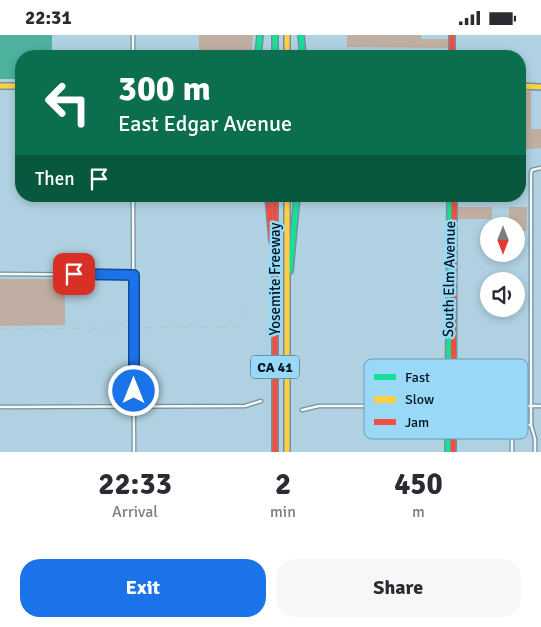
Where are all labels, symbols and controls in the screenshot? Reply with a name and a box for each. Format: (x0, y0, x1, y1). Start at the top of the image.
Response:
text: 22:31 (25, 6, 72, 30)
text: 300 m (118, 67, 211, 110)
icon: left (35, 70, 100, 135)
text: East Edgar Avenue (118, 110, 292, 137)
icon: arrive (85, 165, 113, 193)
text: Then (35, 167, 75, 191)
north arrow (480, 217, 525, 263)
map controls (480, 217, 525, 317)
street label: South Elm Avenue (439, 221, 459, 337)
street label: Yosemite Freeway (266, 222, 284, 336)
pin (53, 253, 95, 295)
icon: arrive (60, 260, 88, 288)
button: sound (480, 272, 525, 317)
road number: CA 41 (251, 356, 299, 379)
legend (364, 359, 528, 439)
position arrow (107, 364, 159, 416)
text: Fast (405, 369, 430, 386)
text: Slow (405, 391, 434, 408)
text: Jam (405, 414, 429, 431)
text: 22:33 (98, 466, 172, 503)
text: 2 (275, 466, 291, 503)
text: 450 (394, 466, 443, 503)
text: Arrival (112, 502, 158, 522)
text: min (270, 502, 296, 522)
text: m (412, 502, 425, 522)
button: Exit (20, 559, 266, 617)
button: Share (276, 559, 521, 617)

